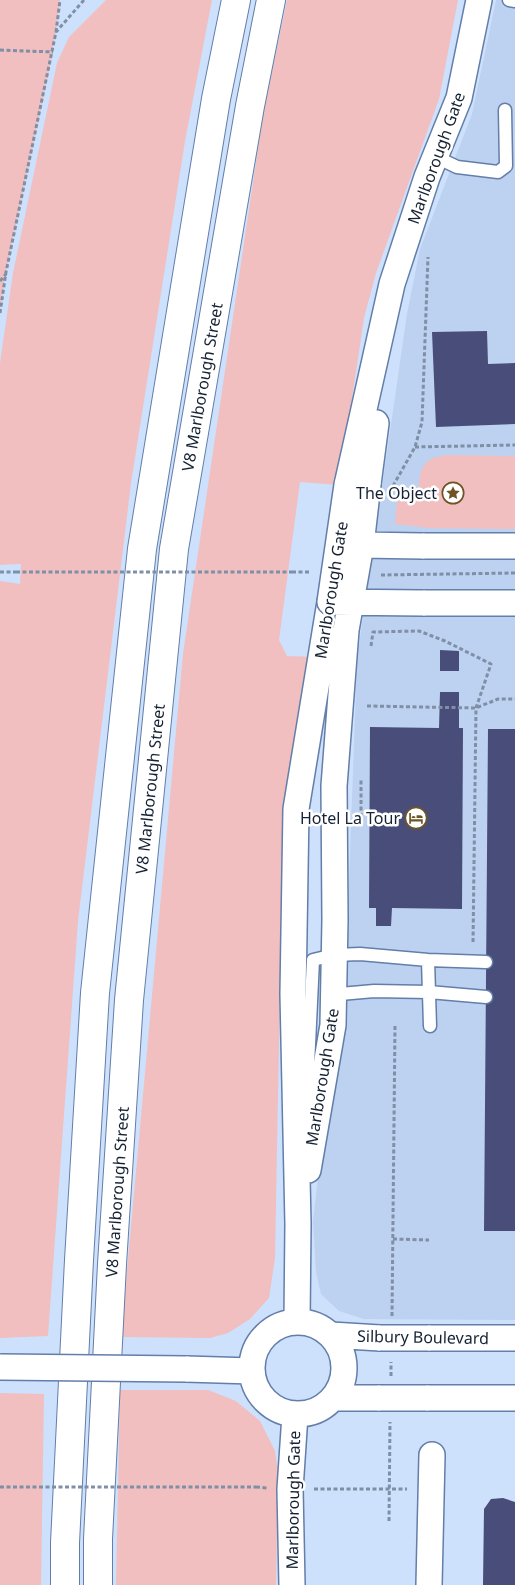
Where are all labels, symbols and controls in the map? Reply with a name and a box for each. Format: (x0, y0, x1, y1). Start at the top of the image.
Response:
street label: Marlborough Gate (402, 89, 470, 227)
street label: V8 Marlborough Street (176, 301, 228, 473)
place icon: The Object (441, 481, 465, 505)
place label: The Object (356, 482, 437, 504)
street label: Marlborough Gate (309, 520, 353, 660)
street label: V8 Marlborough Street (130, 703, 170, 875)
hotel icon: Hotel La Tour (404, 806, 428, 830)
place label: Hotel La Tour (300, 807, 400, 829)
street label: Marlborough Gate (300, 1007, 344, 1147)
street label: V8 Marlborough Street (100, 1106, 134, 1278)
street label: Silbury Boulevard (357, 1325, 489, 1349)
street label: Marlborough Gate (281, 1430, 305, 1570)

